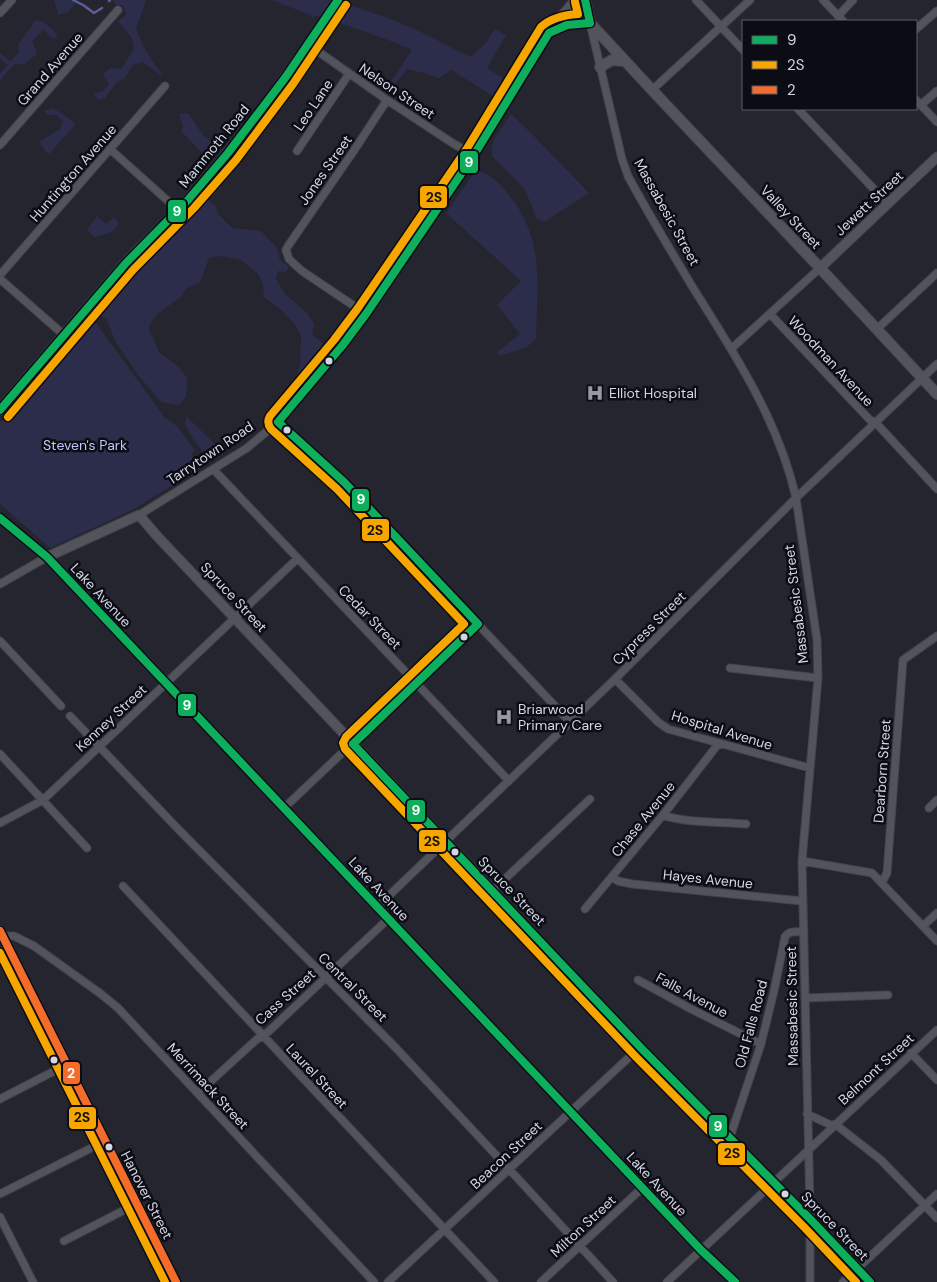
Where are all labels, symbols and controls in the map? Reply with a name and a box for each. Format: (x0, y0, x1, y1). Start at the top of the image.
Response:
legend (742, 20, 917, 110)
street label: Grand Avenue (13, 29, 87, 109)
text: 9 (787, 30, 796, 50)
text: 2S (787, 55, 805, 75)
street label: Nelson Street (356, 59, 438, 123)
street label: Leo Lane (289, 76, 337, 134)
text: 2 (787, 80, 796, 100)
street label: Mammoth Road (175, 101, 253, 191)
street label: Huntington Avenue (26, 121, 120, 225)
street label: Jones Street (294, 131, 356, 209)
line badge: 9 (459, 150, 479, 174)
text: 9 (465, 153, 474, 171)
street label: Massabesic Street (630, 155, 704, 269)
street label: Jewett Street (831, 167, 907, 239)
street label: Valley Street (757, 181, 825, 253)
line badge: 2S (419, 185, 448, 209)
text: 2S (426, 188, 442, 206)
line badge: 9 (167, 199, 187, 223)
text: 9 (173, 202, 182, 220)
street label: Woodman Avenue (784, 312, 878, 410)
unlabelled marker (324, 356, 334, 366)
hospital icon: Elliot Hospital (585, 383, 605, 403)
place label: Elliot Hospital (609, 384, 697, 402)
street label: Tarrytown Road (163, 417, 257, 489)
unlabelled marker (282, 425, 292, 435)
park label: Steven's Park (43, 436, 127, 454)
line badge: 9 (351, 488, 370, 512)
text: 9 (357, 490, 366, 508)
line badge: 2S (361, 518, 390, 542)
text: 2S (367, 521, 383, 539)
street label: Massabesic Street (780, 544, 812, 664)
street label: Spruce Street (197, 558, 271, 636)
street label: Lake Avenue (67, 559, 135, 631)
street label: Cedar Street (335, 581, 405, 653)
street label: Cypress Street (608, 587, 690, 669)
unlabelled marker (459, 632, 469, 642)
street label: Kenney Street (72, 681, 150, 755)
line badge: 9 (177, 693, 197, 717)
text: 9 (183, 696, 192, 714)
place label: Briarwood Primary Care (518, 700, 602, 734)
street label: Hospital Avenue (669, 706, 775, 754)
hospital icon: Briarwood Primary Care (494, 707, 514, 727)
street label: Dearborn Street (869, 718, 895, 824)
street label: Chase Avenue (607, 778, 679, 860)
line badge: 9 (406, 799, 426, 823)
text: 9 (412, 801, 421, 819)
line badge: 2S (418, 829, 447, 853)
text: 2S (424, 832, 440, 850)
unlabelled marker (450, 847, 460, 857)
street label: Lake Avenue (345, 853, 413, 925)
street label: Spruce Street (474, 853, 550, 929)
street label: Hayes Avenue (662, 865, 754, 893)
street label: Massabesic Street (782, 946, 802, 1066)
street label: Central Street (315, 949, 391, 1025)
street label: Cass Street (251, 965, 319, 1029)
street label: Falls Avenue (653, 968, 731, 1022)
street label: Old Falls Road (731, 978, 771, 1070)
street label: Belmont Street (834, 1029, 918, 1109)
street label: Merrimack Street (163, 1039, 253, 1133)
street label: Laurel Street (282, 1040, 352, 1112)
unlabelled marker (49, 1055, 59, 1065)
line badge: 2 (62, 1061, 81, 1085)
text: 2 (67, 1064, 75, 1082)
line badge: 2S (68, 1106, 97, 1130)
text: 2S (74, 1108, 90, 1126)
line badge: 9 (708, 1114, 728, 1138)
street label: Beacon Street (466, 1117, 546, 1193)
text: 9 (714, 1117, 723, 1135)
unlabelled marker (104, 1142, 114, 1152)
line badge: 2S (717, 1142, 746, 1166)
text: 2S (724, 1144, 740, 1162)
street label: Hanover Street (117, 1148, 177, 1242)
street label: Lake Avenue (623, 1148, 691, 1220)
street label: Spruce Street (797, 1188, 873, 1264)
unlabelled marker (780, 1189, 790, 1199)
street label: Milton Street (546, 1191, 620, 1261)

